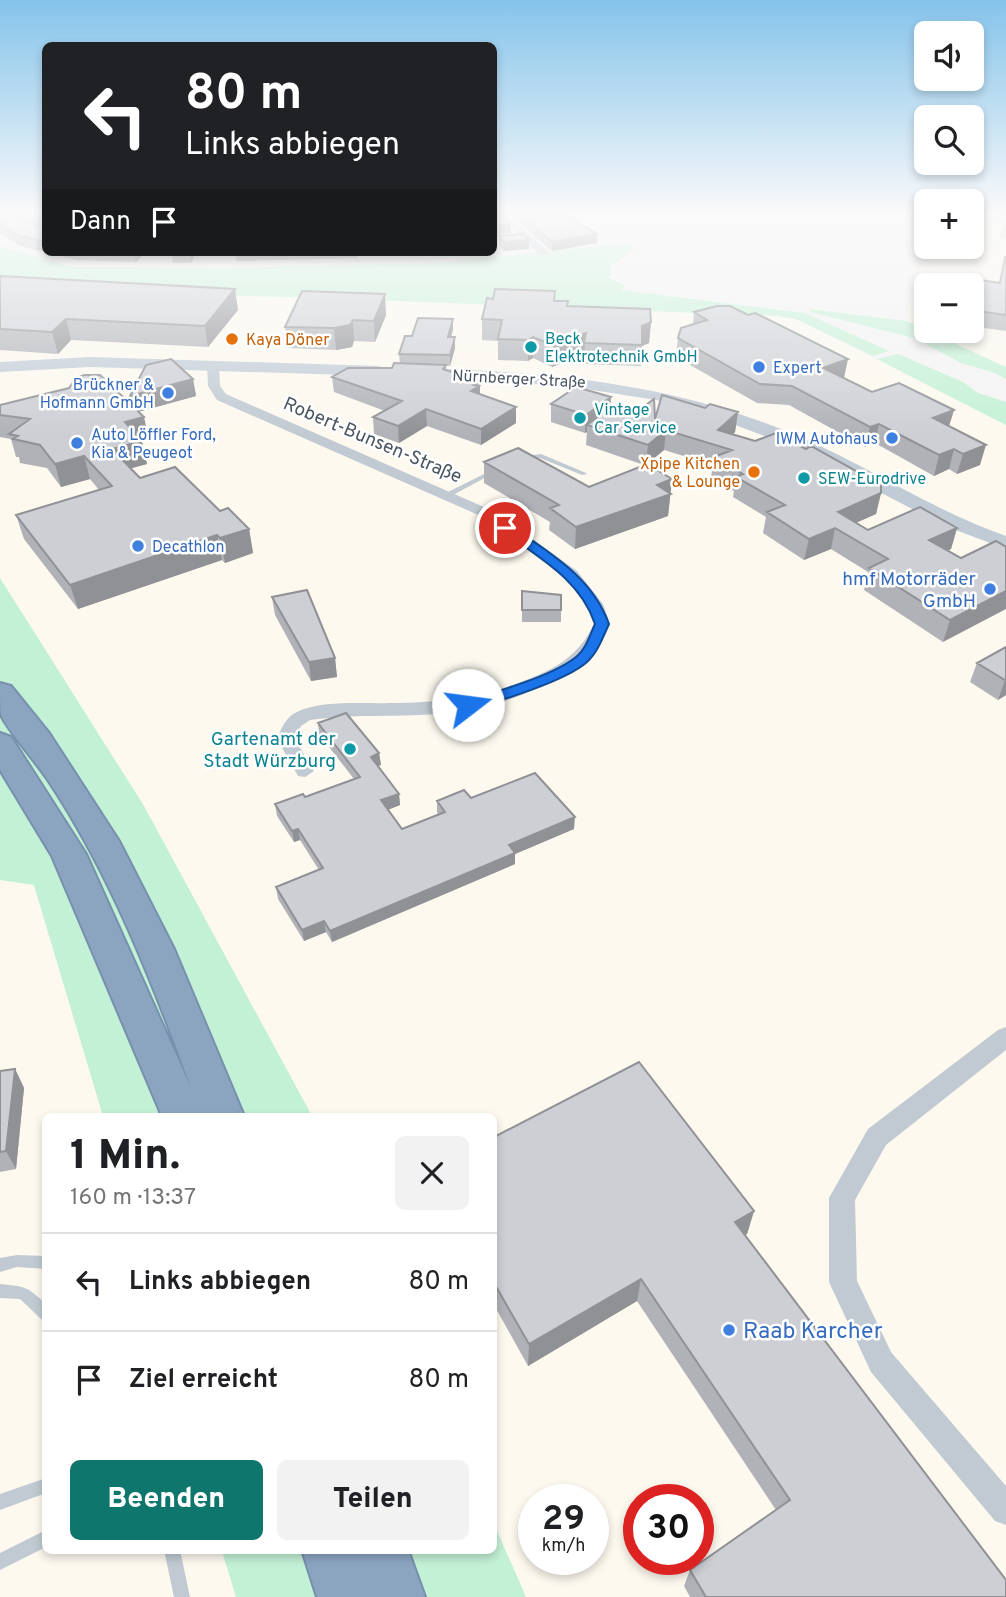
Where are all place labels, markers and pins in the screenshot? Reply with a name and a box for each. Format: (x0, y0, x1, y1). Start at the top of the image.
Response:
place label: Beck Elektrotechnik GmbH (545, 330, 698, 368)
marker: Kaya Döner (224, 331, 240, 347)
place label: Kaya Döner (246, 331, 329, 351)
marker: Beck Elektrotechnik GmbH (523, 339, 539, 355)
marker: Expert (751, 359, 767, 375)
place label: Expert (773, 359, 822, 379)
place label: Brückner & Hofmann GmbH (40, 376, 154, 414)
marker: Brückner & Hofmann GmbH (160, 385, 176, 401)
place label: Vintage Car Service (594, 401, 676, 439)
marker: Vintage Car Service (572, 410, 588, 426)
place label: Auto Löffler Ford, Kia & Peugeot (91, 426, 216, 464)
place label: IWM Autohaus (776, 430, 878, 450)
marker: IWM Autohaus (884, 430, 900, 446)
marker: Auto Löffler Ford, Kia & Peugeot (69, 435, 85, 451)
place label: Xpipe Kitchen & Lounge (640, 455, 740, 493)
marker: Xpipe Kitchen & Lounge (746, 464, 762, 480)
marker: SEW-Eurodrive (796, 470, 812, 486)
place label: SEW-Eurodrive (818, 470, 926, 490)
pin (475, 498, 535, 558)
marker: Decathlon (130, 538, 146, 554)
place label: Decathlon (152, 538, 224, 558)
place label: hmf Motorräder GmbH (842, 568, 977, 614)
marker: hmf Motorräder GmbH (982, 581, 998, 597)
place label: Gartenamt der Stadt Würzburg (203, 728, 337, 774)
marker: Gartenamt der Stadt Würzburg (342, 741, 358, 757)
place label: Raab Karcher (743, 1318, 883, 1347)
marker: Raab Karcher (721, 1322, 737, 1338)

